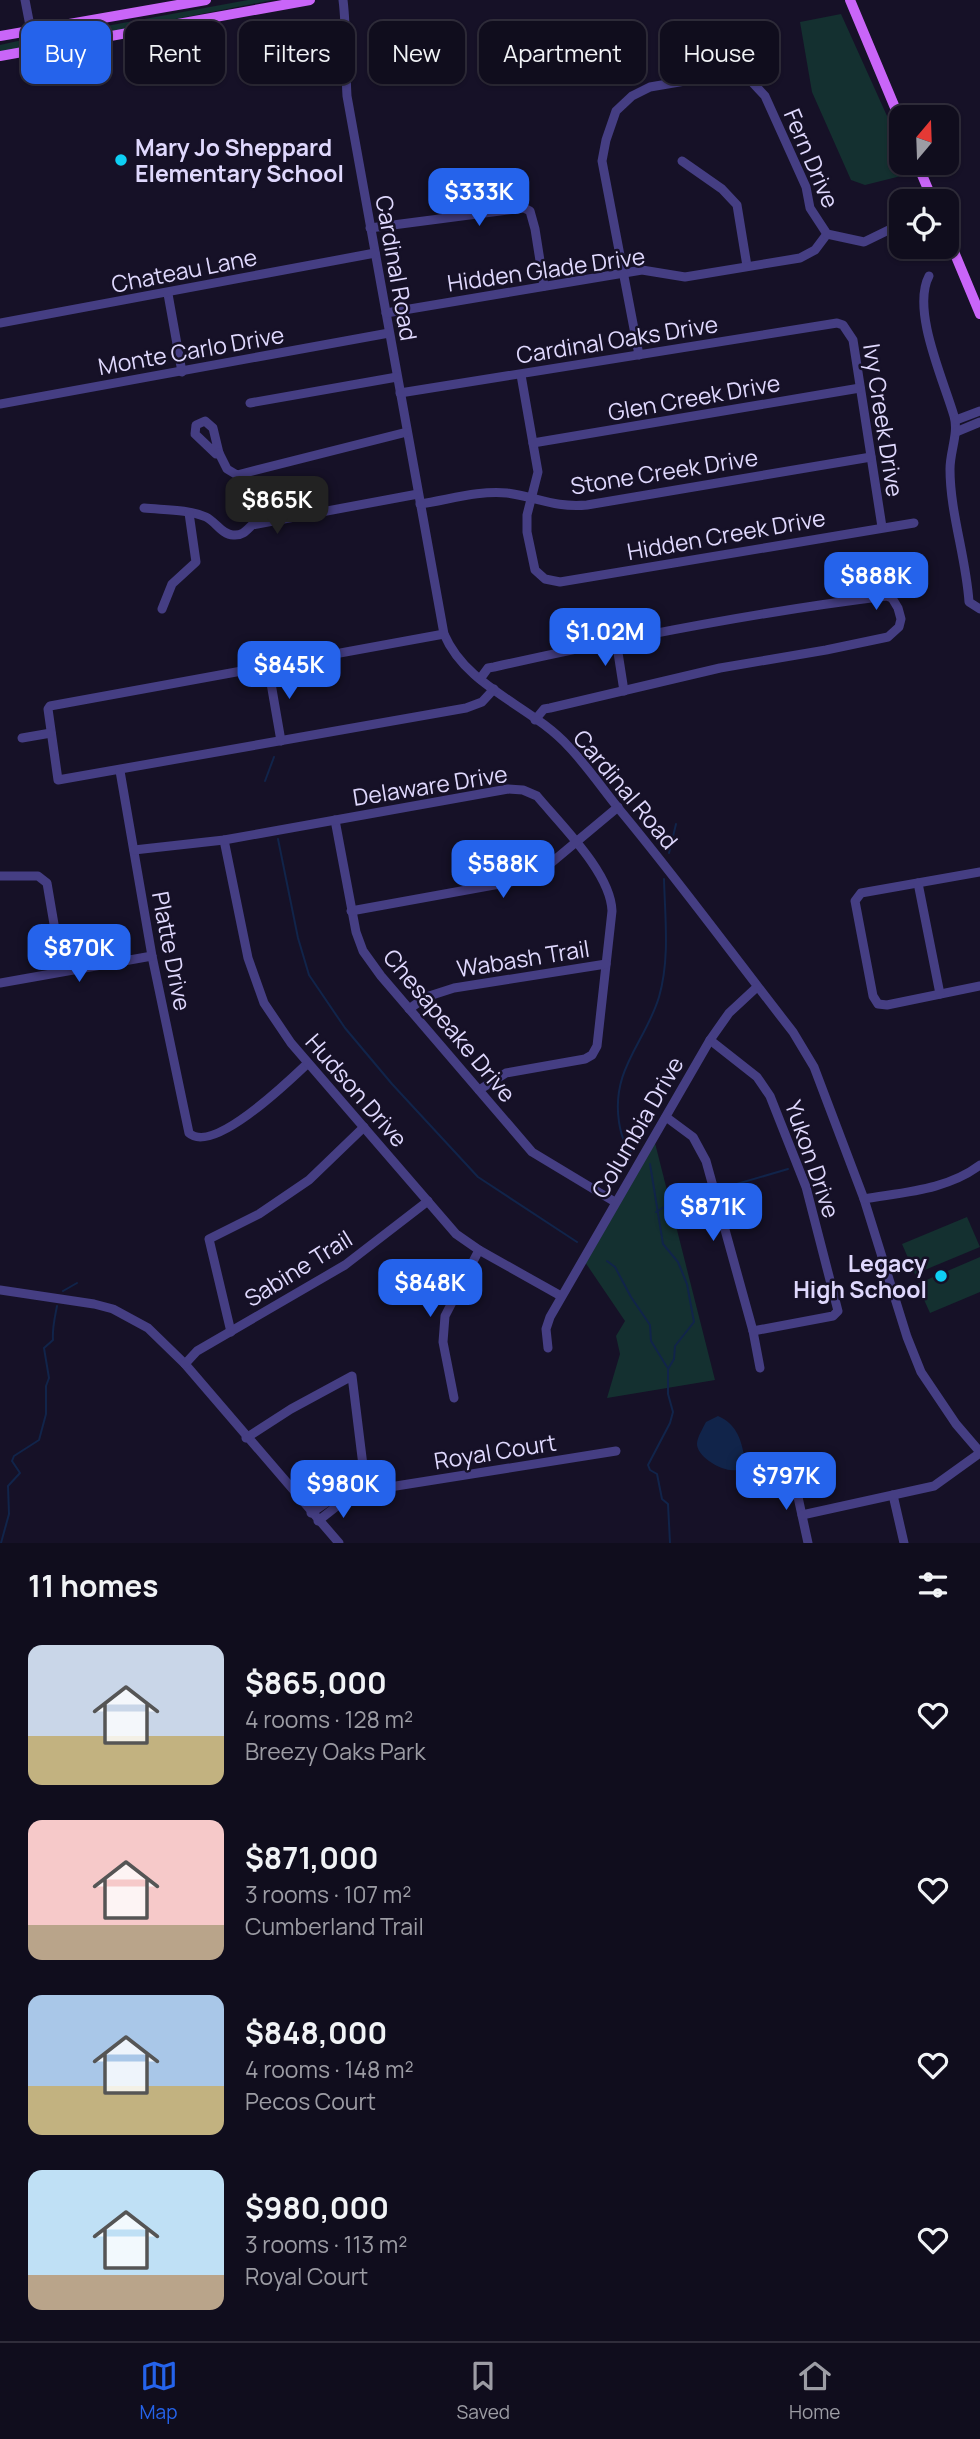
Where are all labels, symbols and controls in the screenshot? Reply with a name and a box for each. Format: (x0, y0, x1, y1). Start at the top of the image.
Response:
chip: Buy (21, 21, 111, 84)
chip: Rent (125, 21, 225, 84)
chip: Filters (239, 21, 355, 84)
chip: New (369, 21, 465, 84)
chip: Apartment (479, 21, 646, 84)
chip: House (660, 21, 779, 84)
street label: Fern Drive (777, 103, 847, 213)
north arrow (889, 105, 959, 175)
map controls (889, 105, 959, 259)
place label: Mary Jo Sheppard Elementary School (135, 131, 344, 189)
marker: Mary Jo Sheppard Elementary School (113, 152, 129, 168)
pin: $333K (430, 168, 528, 228)
text: $333K (444, 175, 514, 207)
button: locate (889, 189, 959, 259)
street label: Cardinal Road (368, 193, 426, 343)
street label: Hidden Glade Drive (445, 239, 647, 299)
street label: Chateau Lane (109, 240, 259, 300)
street label: Cardinal Oaks Drive (514, 307, 720, 371)
street label: Monte Carlo Drive (96, 318, 286, 382)
street label: Ivy Creek Drive (856, 341, 912, 499)
street label: Glen Creek Drive (605, 366, 783, 428)
street label: Stone Creek Drive (568, 440, 760, 502)
pin: $865K (228, 476, 326, 536)
text: $865K (241, 483, 313, 515)
street label: Hidden Creek Drive (624, 501, 828, 567)
pin: $888K (827, 552, 925, 612)
text: $888K (840, 559, 912, 591)
pin: $1.02M (548, 608, 662, 668)
text: $1.02M (565, 615, 645, 647)
pin: $845K (240, 642, 338, 701)
text: $845K (254, 648, 324, 680)
street label: Cardinal Road (566, 722, 686, 856)
street label: Delaware Drive (350, 757, 510, 813)
pin: $588K (454, 841, 552, 900)
text: $588K (468, 847, 538, 879)
street label: Platte Drive (145, 889, 199, 1013)
pin: $870K (30, 925, 128, 984)
text: $870K (44, 931, 114, 963)
street label: Wabash Trail (454, 932, 592, 984)
street label: Chesapeake Drive (376, 942, 524, 1108)
street label: Hudson Drive (299, 1026, 415, 1154)
street label: Columbia Drive (583, 1050, 691, 1204)
street label: Yukon Drive (778, 1096, 848, 1222)
pin: $871K (664, 1184, 762, 1243)
text: $871K (680, 1190, 746, 1222)
street label: Sabine Trail (238, 1222, 358, 1314)
place label: Legacy High School (793, 1247, 927, 1305)
pin: $848K (381, 1260, 479, 1319)
text: $848K (394, 1266, 466, 1298)
marker: Legacy High School (933, 1268, 949, 1284)
street label: Royal Court (432, 1426, 558, 1476)
pin: $797K (737, 1452, 835, 1512)
text: $797K (752, 1459, 820, 1491)
pin: $980K (294, 1460, 392, 1520)
text: $980K (307, 1467, 379, 1499)
text: 11 homes (28, 1565, 159, 1606)
icon: filters (914, 1566, 952, 1604)
text: $865,000 (245, 1662, 387, 1703)
icon: home (84, 1673, 168, 1757)
icon: heart (914, 1696, 952, 1734)
text: 4 rooms · 128 m² (245, 1703, 413, 1735)
text: Breezy Oaks Park (245, 1735, 426, 1767)
text: $871,000 (245, 1837, 379, 1878)
icon: home (84, 1848, 168, 1932)
icon: heart (914, 1871, 952, 1909)
text: 3 rooms · 107 m² (245, 1878, 411, 1910)
text: Cumberland Trail (245, 1910, 424, 1942)
text: $848,000 (245, 2012, 387, 2053)
icon: home (84, 2023, 168, 2107)
icon: heart (914, 2046, 952, 2084)
text: 4 rooms · 148 m² (245, 2053, 414, 2085)
text: Pecos Court (245, 2085, 376, 2117)
text: $980,000 (245, 2187, 389, 2228)
icon: home (84, 2198, 168, 2282)
icon: heart (914, 2221, 952, 2259)
text: 3 rooms · 113 m² (245, 2228, 408, 2260)
text: Royal Court (245, 2260, 368, 2292)
tab: Map (140, 2357, 178, 2425)
tab: Saved (457, 2357, 510, 2425)
tab: Home (789, 2357, 840, 2425)

